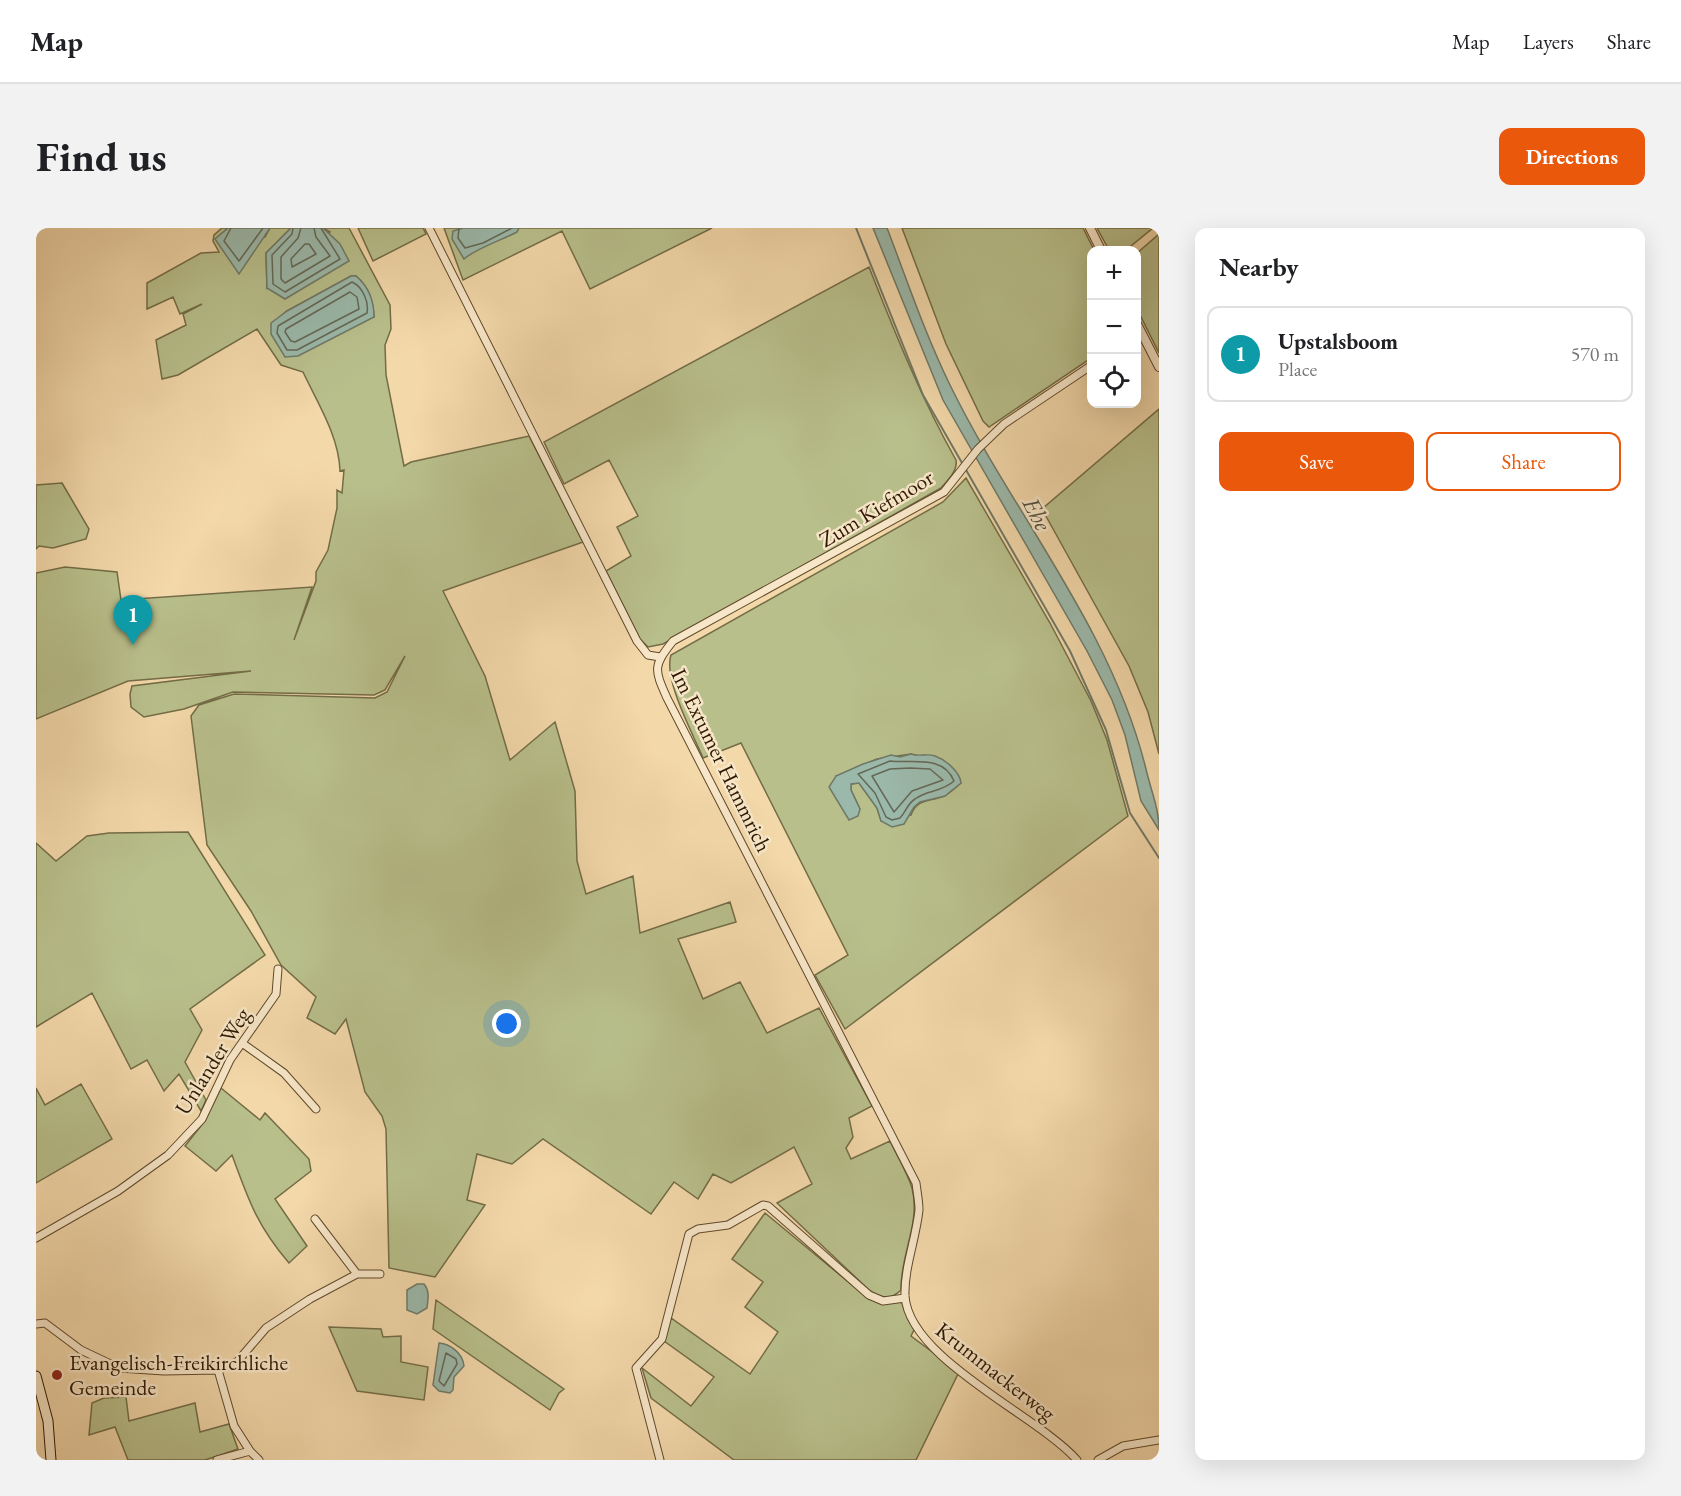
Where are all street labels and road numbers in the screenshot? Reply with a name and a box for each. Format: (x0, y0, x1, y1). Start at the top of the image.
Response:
street label: Zum Kiefmoor (814, 463, 939, 554)
street label: Im Extumer Hammrich (665, 664, 779, 857)
street label: Unlander Weg (168, 1002, 257, 1120)
street label: Krummackerweg (930, 1315, 1062, 1428)

